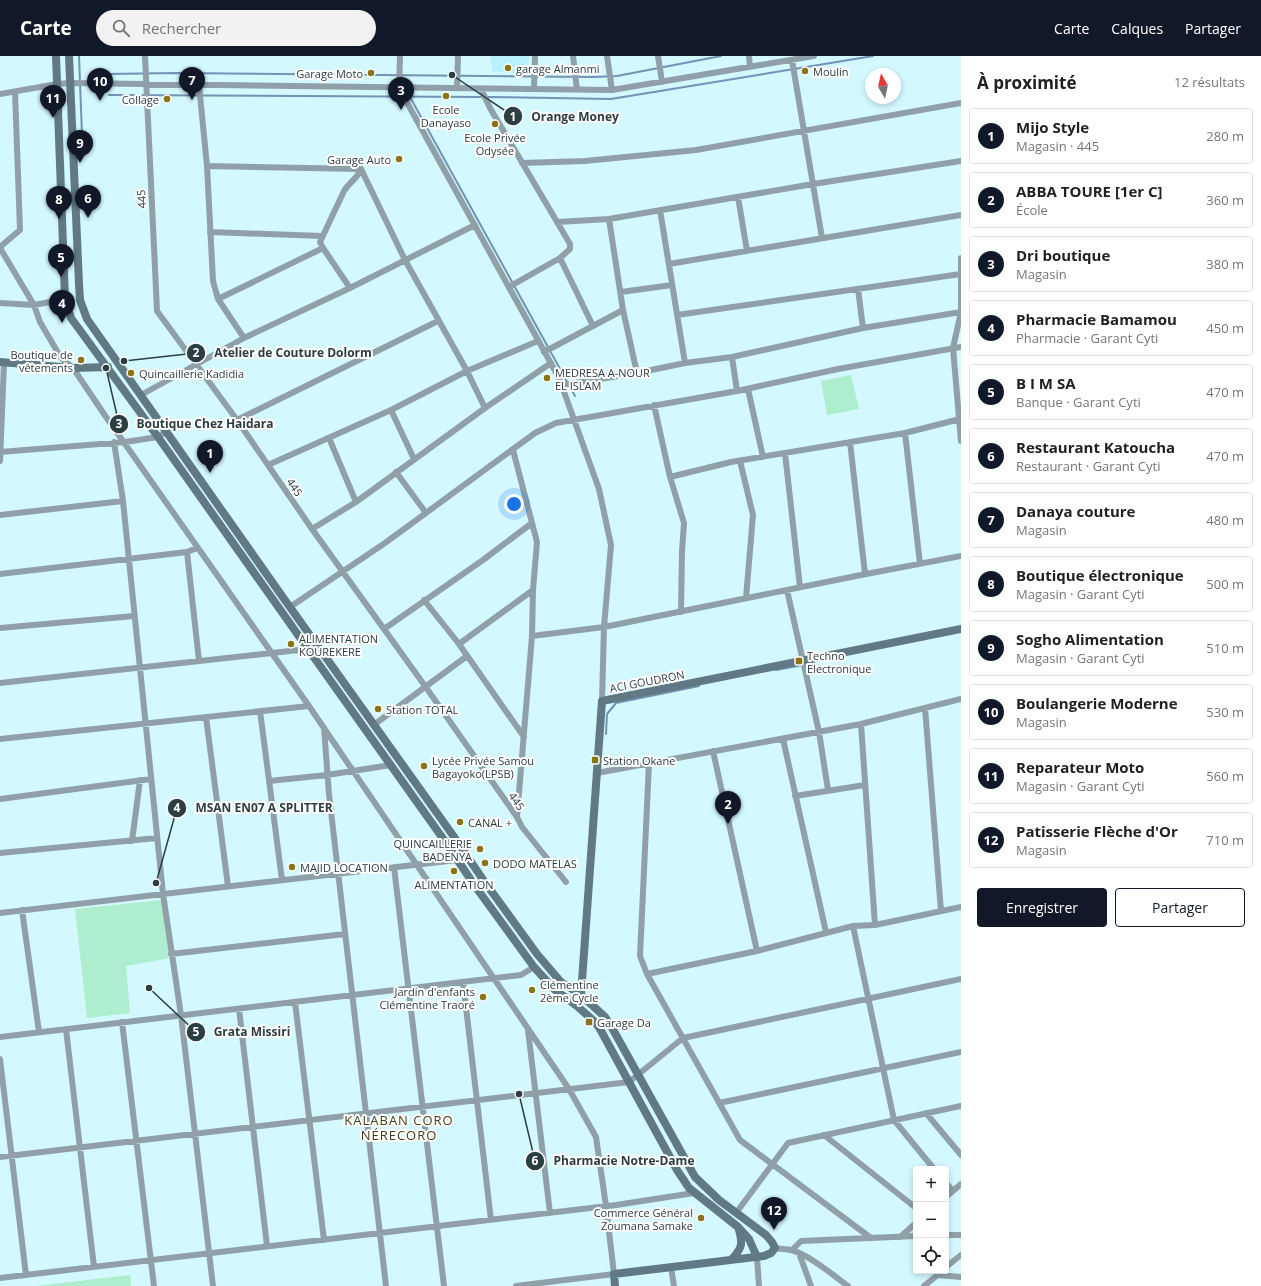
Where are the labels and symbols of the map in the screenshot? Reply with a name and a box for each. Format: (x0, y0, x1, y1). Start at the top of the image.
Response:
place label: garage Almanmi (516, 61, 599, 76)
marker: garage Almanmi (503, 63, 513, 73)
place label: Moulin (813, 64, 849, 79)
place label: Garage Moto (296, 66, 363, 81)
marker: Moulin (800, 66, 810, 76)
pin: 7 (179, 67, 205, 100)
pin: 10 (87, 68, 113, 101)
marker: Garage Moto (366, 68, 376, 78)
north arrow (865, 68, 901, 104)
pin: 3 (388, 77, 414, 110)
pin: 11 (40, 85, 66, 118)
marker: Ecole Danayaso (441, 91, 451, 101)
place label: Collage (122, 92, 159, 107)
marker: Collage (162, 94, 172, 104)
place label: Ecole Danayaso (421, 102, 472, 130)
callout: Orange Money (503, 104, 627, 128)
text: 1 (510, 108, 516, 125)
text: Orange Money (531, 108, 619, 125)
marker: Ecole Privée Odysée (490, 119, 500, 129)
pin: 9 (67, 130, 93, 163)
place label: Ecole Privée Odysée (464, 130, 526, 158)
place label: Garage Auto (327, 152, 391, 167)
marker: Garage Auto (394, 154, 404, 164)
pin: 6 (75, 185, 101, 218)
pin: 8 (46, 186, 72, 219)
street label: 445 (133, 189, 149, 209)
pin: 5 (48, 244, 74, 277)
pin: 4 (49, 290, 75, 323)
callout: Atelier de Couture Dolorm (186, 341, 380, 365)
text: 2 (193, 344, 200, 361)
text: Atelier de Couture Dolorm (214, 344, 372, 361)
place label: Boutique de vêtements (10, 347, 73, 375)
marker: Boutique de vêtements (76, 355, 86, 365)
place label: MEDRESA A-NOUR EL ISLAM (555, 365, 650, 393)
place label: Quincaillerie Kadidia (139, 366, 244, 381)
marker: Quincaillerie Kadidia (126, 368, 136, 378)
marker: MEDRESA A-NOUR EL ISLAM (542, 373, 552, 383)
callout: Boutique Chez Haidara (109, 412, 282, 436)
text: 3 (116, 415, 123, 432)
text: Boutique Chez Haidara (136, 415, 274, 432)
pin: 1 (197, 440, 223, 473)
street label: 445 (283, 475, 307, 499)
your location (504, 494, 524, 514)
place label: ALIMENTATION KOUREKERE (299, 631, 378, 659)
marker: ALIMENTATION KOUREKERE (286, 639, 296, 649)
place label: Techno Electronique (807, 648, 872, 676)
marker: Techno Electronique (794, 656, 804, 666)
street label: ACI GOUDRON (608, 666, 686, 696)
place label: Station TOTAL (386, 702, 459, 717)
marker: Station TOTAL (373, 704, 383, 714)
place label: Lycée Privée Samou Bagayoko(LPSB) (432, 753, 534, 781)
place label: Station Okane (603, 753, 675, 768)
marker: Station Okane (590, 755, 600, 765)
marker: Lycée Privée Samou Bagayoko(LPSB) (419, 761, 429, 771)
street label: 445 (505, 789, 529, 813)
pin: 2 (715, 791, 741, 824)
callout: MSAN EN07 A SPLITTER (167, 796, 340, 820)
text: 4 (174, 799, 181, 816)
text: MSAN EN07 A SPLITTER (195, 799, 333, 816)
place label: CANAL + (468, 815, 512, 830)
marker: CANAL + (455, 817, 465, 827)
place label: QUINCAILLERIE BADENYA (394, 836, 472, 864)
marker: QUINCAILLERIE BADENYA (475, 844, 485, 854)
place label: DODO MATELAS (493, 856, 577, 871)
marker: DODO MATELAS (480, 858, 490, 868)
place label: MAJID LOCATION (300, 860, 388, 875)
marker: MAJID LOCATION (287, 862, 297, 872)
marker: ALIMENTATION (449, 866, 459, 876)
place label: ALIMENTATION (414, 877, 494, 892)
place label: Clémentine 2ème Cycle (540, 977, 599, 1005)
place label: Jardin d'enfants Clémentine Traoré (380, 984, 475, 1012)
marker: Clémentine 2ème Cycle (527, 985, 537, 995)
marker: Jardin d'enfants Clémentine Traoré (478, 992, 488, 1002)
place label: Garage Da (597, 1015, 651, 1030)
marker: Garage Da (584, 1017, 594, 1027)
callout: Grata Missiri (186, 1020, 299, 1044)
text: 5 (193, 1023, 200, 1040)
text: Grata Missiri (214, 1023, 290, 1040)
district label: KALABAN CORO NÉRECORO (344, 1111, 454, 1144)
callout: Pharmacie Notre-Dame (525, 1149, 702, 1173)
text: 6 (532, 1152, 539, 1169)
text: Pharmacie Notre-Dame (554, 1152, 695, 1169)
pin: 12 (761, 1197, 787, 1230)
place label: Commerce Général Zoumana Samake (594, 1205, 693, 1233)
marker: Commerce Général Zoumana Samake (696, 1213, 706, 1223)

